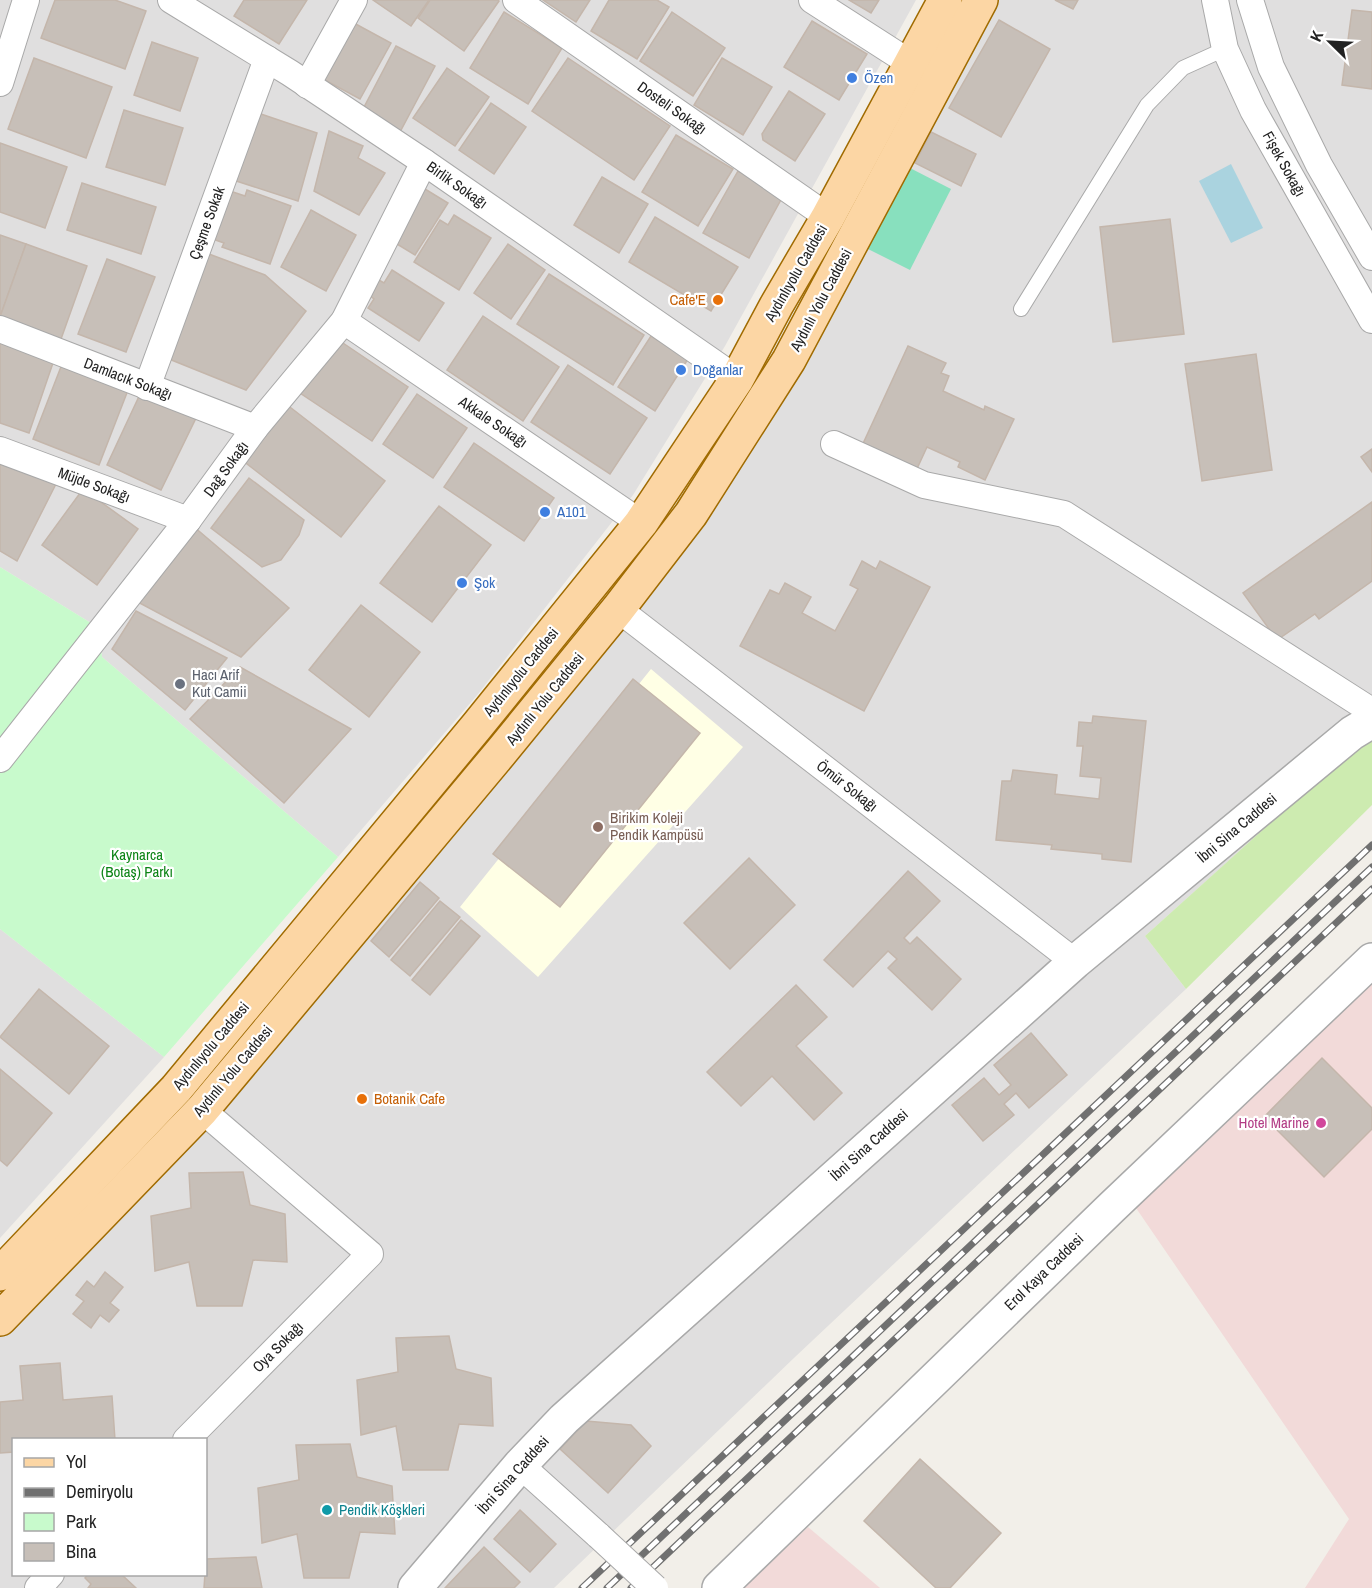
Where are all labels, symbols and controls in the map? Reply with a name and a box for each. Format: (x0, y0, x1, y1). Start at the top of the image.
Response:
north arrow (1300, 12, 1360, 72)
text: K (1304, 27, 1328, 45)
place label: Özen (864, 67, 893, 88)
marker: Özen (845, 71, 859, 85)
street label: Dosteli Sokağı (633, 76, 711, 139)
street label: Fişek Sokağı (1258, 127, 1311, 200)
street label: Birlik Sokağı (423, 156, 492, 213)
street label: Çeşme Sokak (184, 182, 230, 262)
street label: Aydınlıyolu Caddesi (759, 220, 832, 326)
street label: Aydınlı Yolu Caddesi (784, 245, 856, 356)
place label: Cafe'E (669, 289, 706, 310)
marker: Cafe'E (711, 293, 725, 307)
street label: Damlacık Sokağı (81, 352, 175, 405)
place label: Doğanlar (693, 359, 743, 380)
marker: Doğanlar (674, 363, 688, 377)
street label: Akkale Sokağı (454, 390, 532, 452)
street label: Dağ Sokağı (198, 437, 253, 501)
street label: Müjde Sokağı (55, 462, 133, 507)
place label: A101 (556, 501, 586, 522)
marker: A101 (538, 505, 552, 519)
place label: Şok (474, 572, 496, 593)
marker: Şok (455, 576, 469, 590)
street label: Aydınlıyolu Caddesi (477, 623, 563, 721)
street label: Aydınlı Yolu Caddesi (500, 648, 588, 750)
place label: Hacı Arif Kut Camii (192, 664, 247, 702)
marker: Hacı Arif Kut Camii (173, 677, 187, 691)
street label: Ömür Sokağı (812, 755, 882, 816)
street label: İbni Sina Caddesi (1192, 788, 1281, 867)
place label: Birikim Koleji Pendik Kampüsü (610, 807, 704, 845)
marker: Birikim Koleji Pendik Kampüsü (591, 820, 605, 834)
park label: Kaynarca (Botaş) Parkı (101, 844, 173, 882)
street label: Aydınlıyolu Caddesi (167, 997, 254, 1095)
street label: Aydınlı Yolu Caddesi (187, 1020, 277, 1122)
place label: Botanik Cafe (374, 1088, 445, 1109)
marker: Botanik Cafe (355, 1092, 369, 1106)
street label: İbni Sina Caddesi (825, 1104, 912, 1185)
place label: Hotel Marine (1239, 1112, 1309, 1133)
marker: Hotel Marine (1314, 1116, 1328, 1130)
street label: Erol Kaya Caddesi (999, 1228, 1088, 1315)
street label: Oya Sokağı (247, 1316, 308, 1377)
street label: İbni Sina Caddesi (472, 1431, 553, 1518)
legend (12, 1438, 207, 1576)
text: Yol (66, 1449, 86, 1474)
text: Demiryolu (66, 1479, 133, 1504)
place label: Pendik Köşkleri (339, 1499, 425, 1520)
marker: Pendik Köşkleri (320, 1503, 334, 1517)
text: Park (66, 1509, 97, 1534)
text: Bina (66, 1539, 96, 1564)

